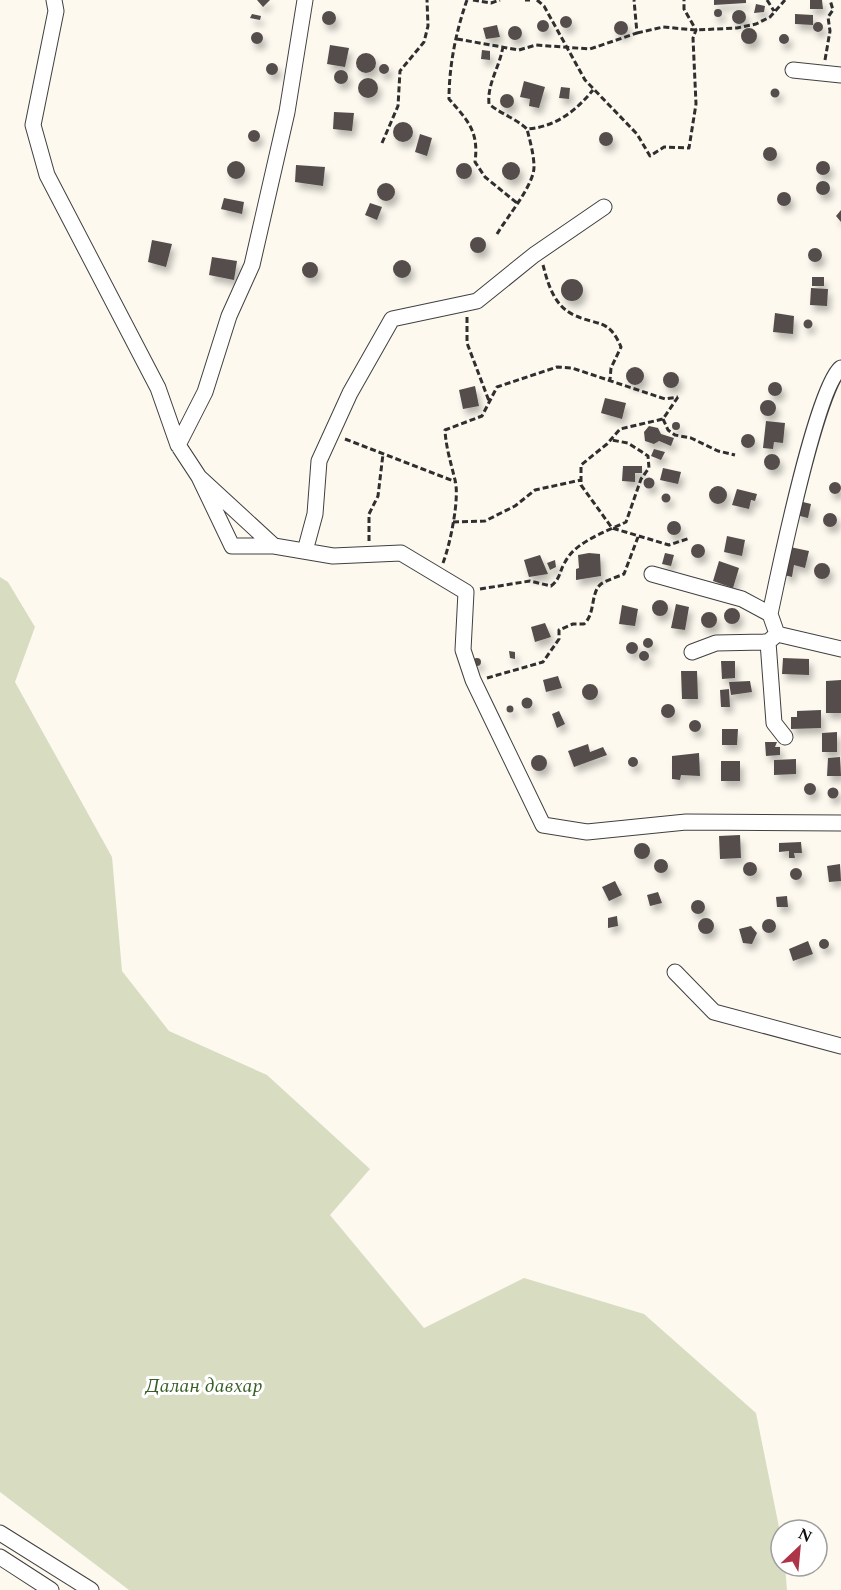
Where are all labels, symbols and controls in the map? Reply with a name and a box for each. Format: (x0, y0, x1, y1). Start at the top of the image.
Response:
park label: Далан давхар (144, 1371, 263, 1401)
north arrow (769, 1518, 829, 1578)
text: N (794, 1522, 816, 1549)

